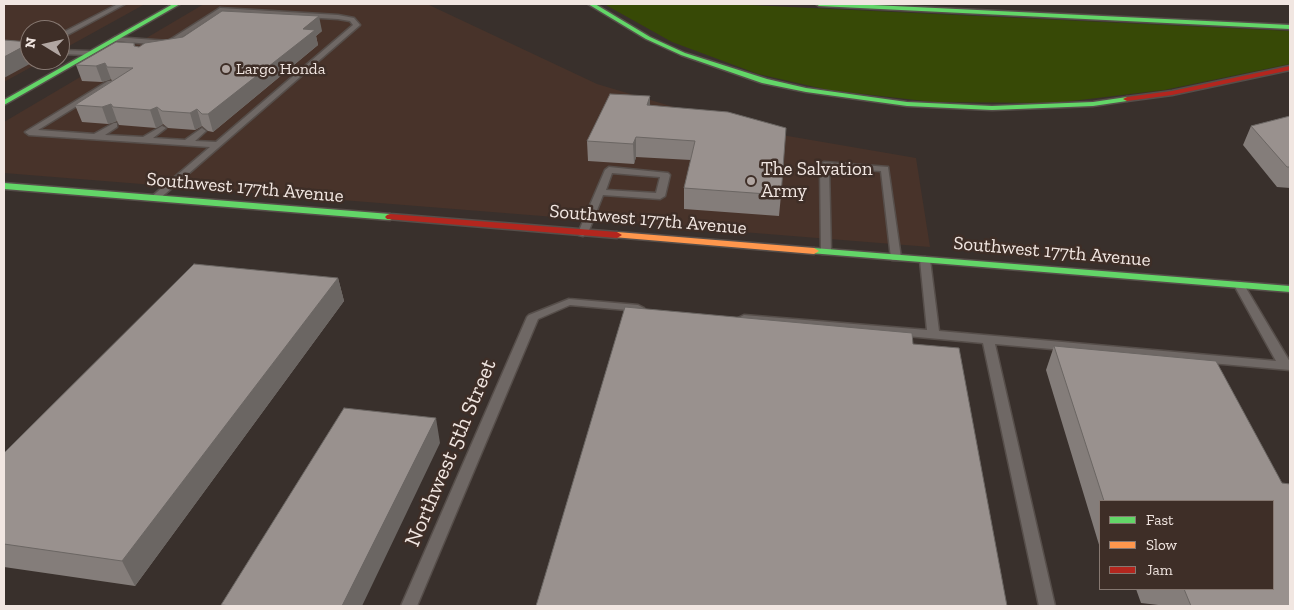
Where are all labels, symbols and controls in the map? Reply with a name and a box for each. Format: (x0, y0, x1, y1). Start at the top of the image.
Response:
north arrow (20, 20, 70, 70)
text: N (21, 36, 40, 49)
place label: Largo Honda (236, 59, 325, 79)
marker: Largo Honda (220, 63, 232, 75)
place label: The Salvation Army (761, 159, 873, 203)
street label: Southwest 177th Avenue (145, 168, 345, 208)
marker: The Salvation Army (745, 175, 757, 187)
street label: Southwest 177th Avenue (548, 200, 748, 240)
street label: Southwest 177th Avenue (952, 232, 1152, 272)
street label: Northwest 5th Street (400, 355, 502, 551)
legend (1099, 500, 1274, 590)
text: Fast (1146, 511, 1174, 529)
text: Slow (1146, 536, 1177, 554)
text: Jam (1146, 561, 1173, 579)

